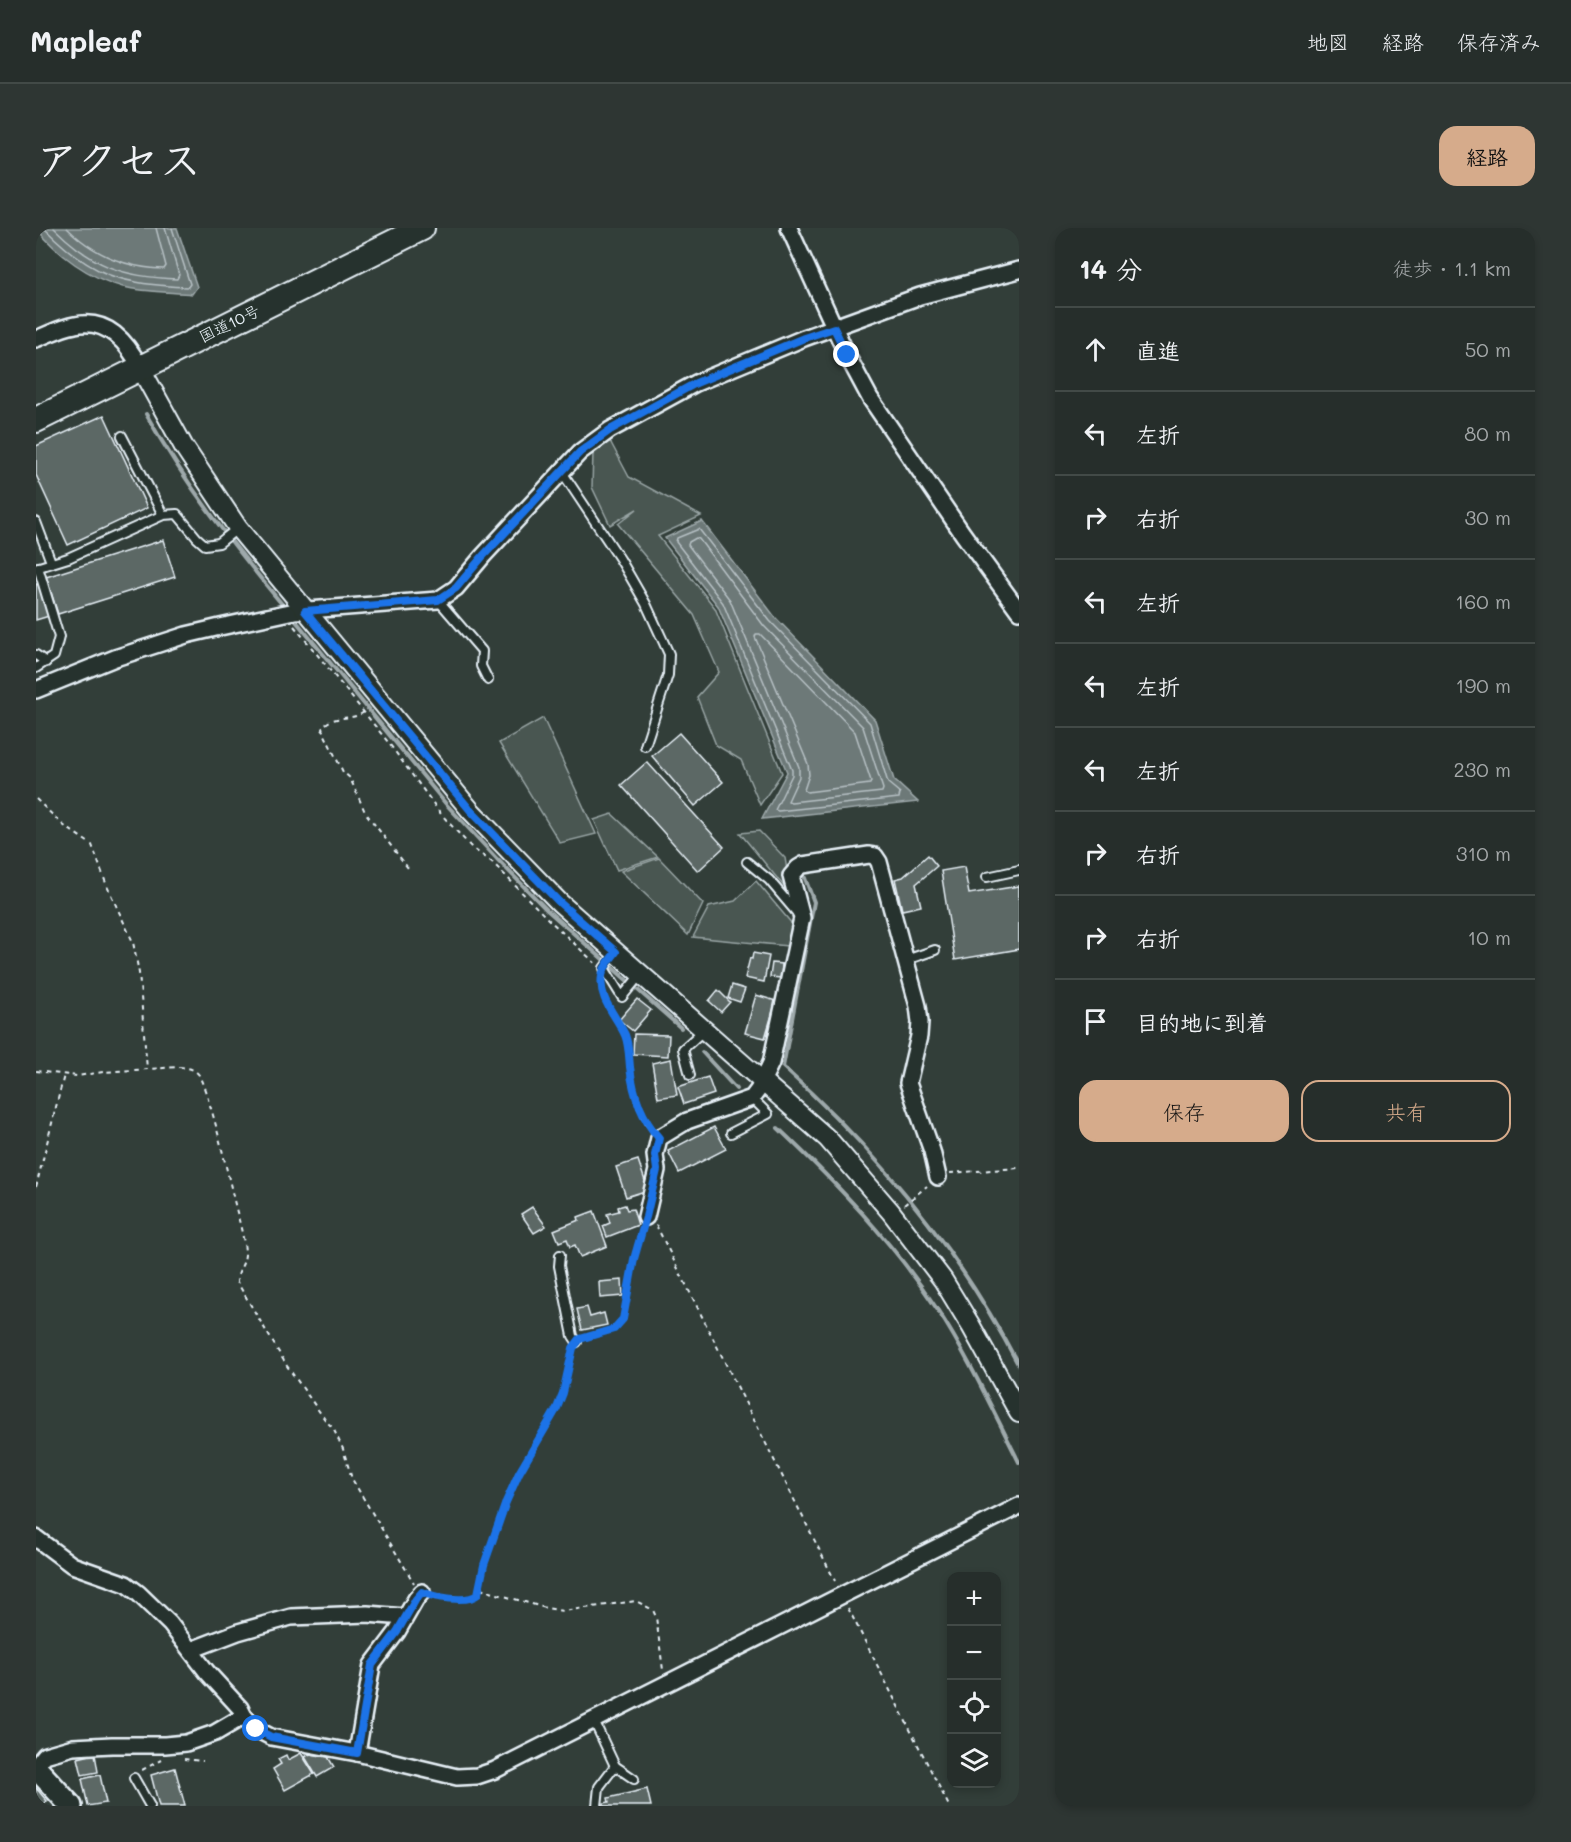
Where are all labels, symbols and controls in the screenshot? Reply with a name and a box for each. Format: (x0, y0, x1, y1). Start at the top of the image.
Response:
text: Mapleaf (30, 23, 141, 59)
text: 地図 (1307, 28, 1349, 55)
text: 経路 (1382, 28, 1424, 55)
text: 保存済み (1457, 28, 1541, 55)
button: 経路 (1439, 126, 1535, 186)
text: アクセス (36, 131, 201, 186)
text: 14 分 (1079, 252, 1142, 286)
text: 徒歩 · 1.1 km (1393, 255, 1511, 281)
street label: 国道10号 (195, 299, 263, 347)
icon: ahead (1079, 333, 1112, 366)
text: 直進 (1136, 336, 1180, 365)
text: 50 m (1465, 336, 1511, 362)
route end (833, 341, 859, 367)
icon: left (1079, 417, 1112, 450)
text: 左折 (1136, 420, 1180, 449)
text: 80 m (1464, 420, 1511, 446)
icon: right (1079, 501, 1112, 534)
text: 右折 (1136, 504, 1180, 533)
text: 30 m (1465, 504, 1511, 530)
icon: left (1079, 585, 1112, 618)
text: 左折 (1136, 588, 1180, 617)
text: 160 m (1455, 588, 1511, 614)
icon: left (1079, 669, 1112, 702)
text: 左折 (1136, 672, 1180, 701)
text: 190 m (1456, 672, 1511, 698)
icon: left (1079, 753, 1112, 786)
text: 左折 (1136, 756, 1180, 785)
text: 230 m (1453, 756, 1511, 782)
icon: right (1079, 837, 1112, 870)
text: 右折 (1136, 840, 1180, 869)
text: 310 m (1456, 840, 1511, 866)
icon: right (1079, 921, 1112, 954)
text: 右折 (1136, 924, 1180, 953)
text: 10 m (1467, 924, 1511, 950)
icon: arrive (1079, 1005, 1112, 1038)
text: 目的地に到着 (1136, 1008, 1268, 1037)
button: 保存 (1079, 1080, 1289, 1142)
button: 共有 (1301, 1080, 1511, 1142)
map controls (947, 1572, 1001, 1788)
button: + (947, 1572, 1001, 1626)
button: − (947, 1626, 1001, 1680)
button: locate (947, 1680, 1001, 1734)
route start (242, 1715, 268, 1741)
button: layers (947, 1734, 1001, 1788)

